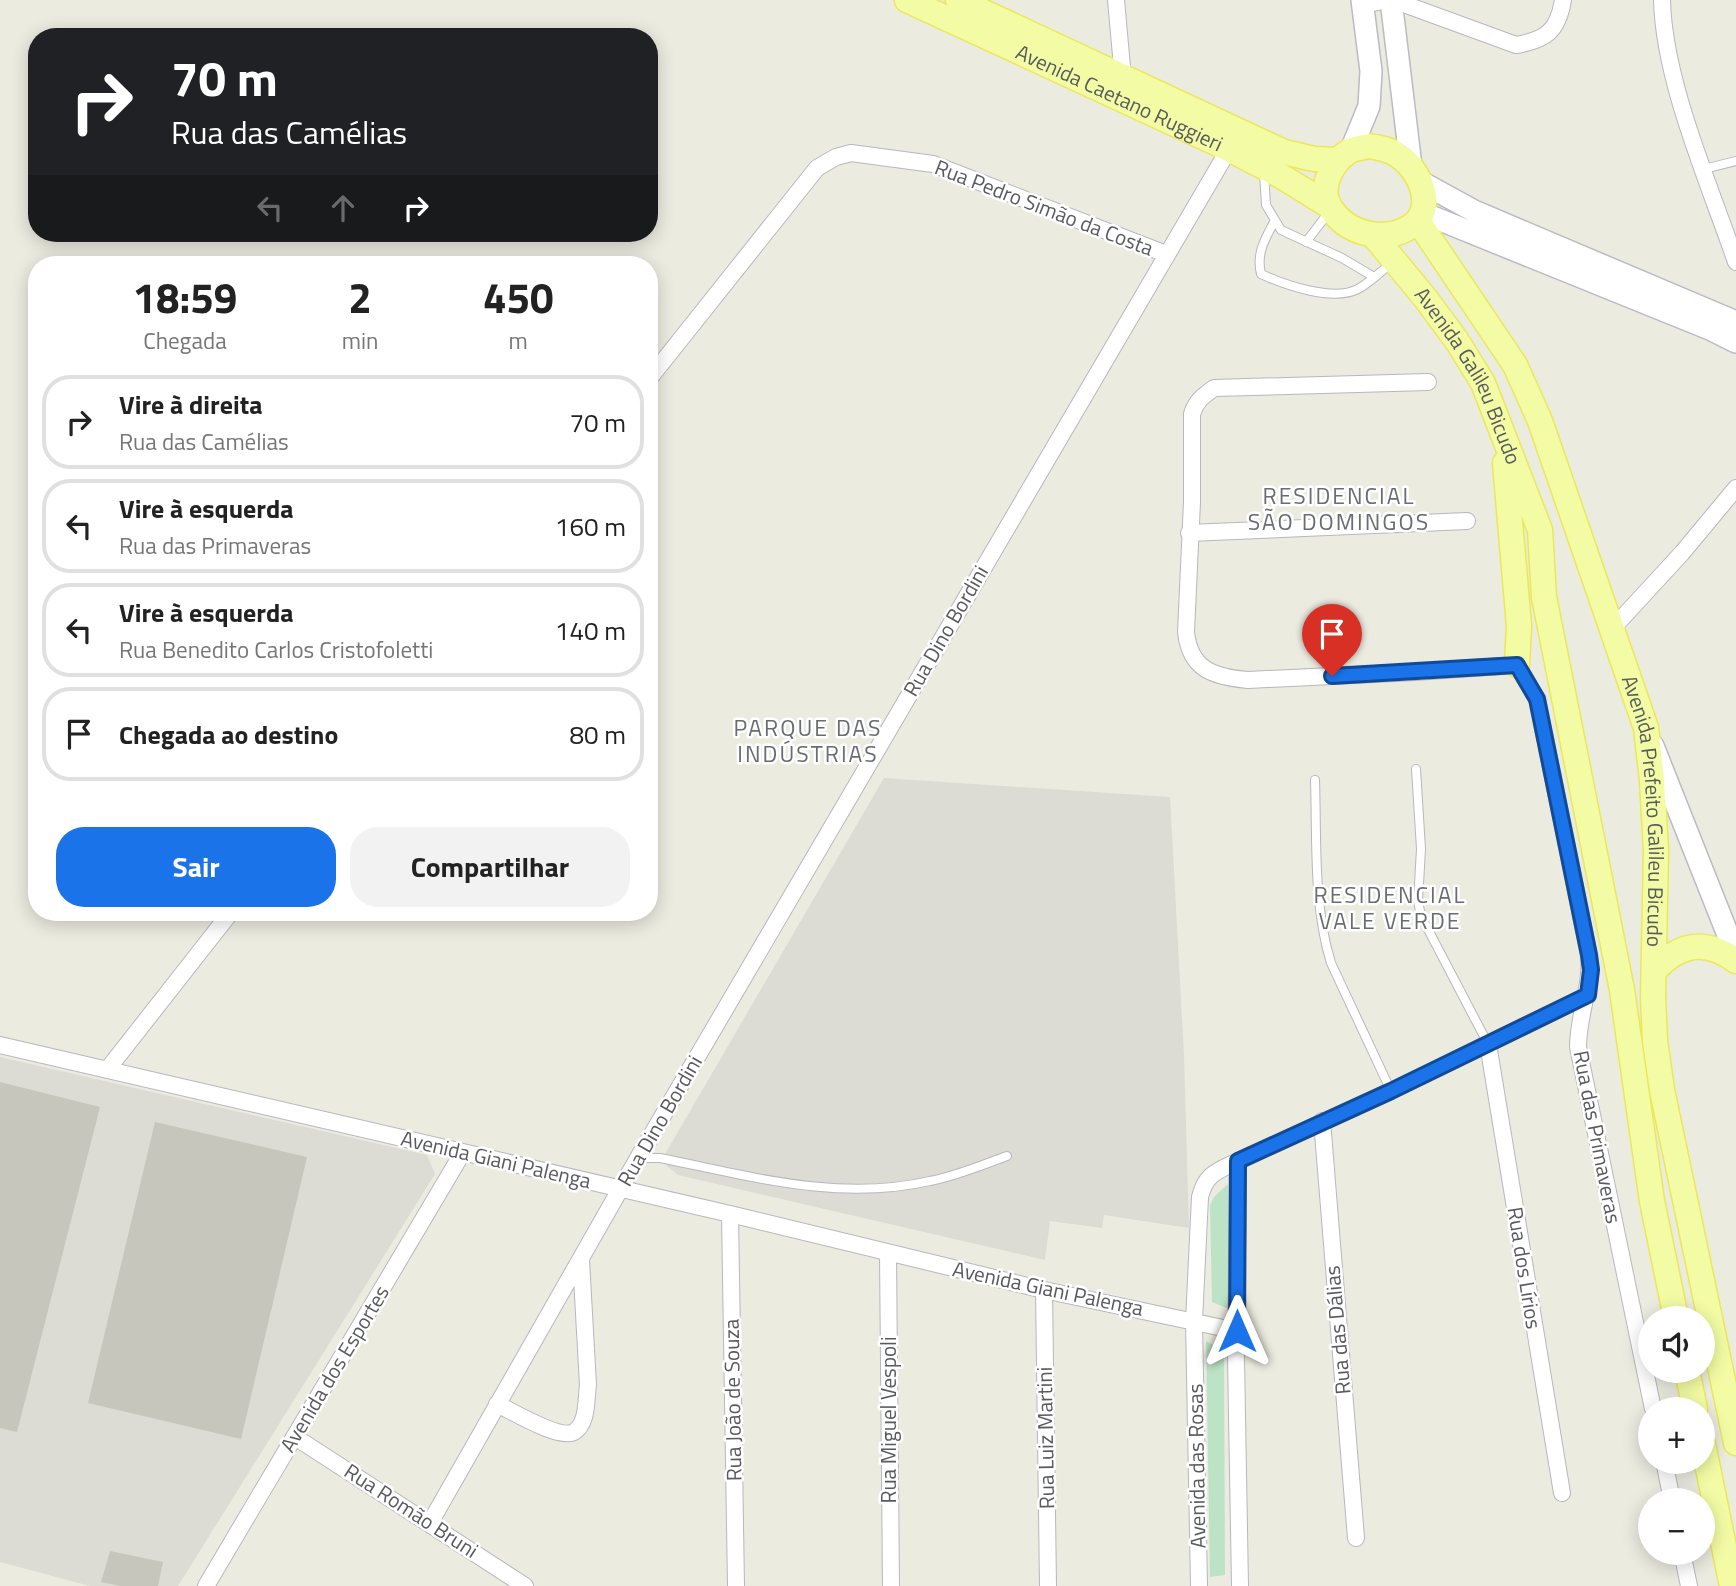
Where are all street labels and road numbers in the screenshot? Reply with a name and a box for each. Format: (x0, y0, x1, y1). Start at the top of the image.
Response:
street label: Avenida Caetano Ruggieri (1011, 36, 1229, 159)
street label: Rua Pedro Simão da Costa (930, 151, 1159, 264)
street label: Avenida Galileu Bicudo (1407, 280, 1530, 469)
street label: Rua Dino Bordini (895, 559, 996, 702)
street label: Avenida Prefeito Galileu Bicudo (1614, 671, 1673, 947)
street label: Rua das Primaveras (1566, 1048, 1630, 1226)
street label: Rua Dino Bordini (609, 1049, 710, 1192)
street label: Avenida Giani Palenga (398, 1122, 595, 1197)
street label: Rua dos Lírios (1500, 1205, 1550, 1331)
street label: Avenida Giani Palenga (950, 1252, 1147, 1324)
street label: Rua das Dálias (1315, 1264, 1359, 1396)
street label: Avenida dos Esportes (272, 1279, 397, 1458)
street label: Rua João de Souza (715, 1318, 749, 1482)
street label: Rua Miguel Vespoli (872, 1337, 904, 1503)
street label: Rua Luiz Martini (1028, 1367, 1062, 1509)
street label: Avenida das Rosas (1179, 1383, 1213, 1549)
street label: Rua Romão Bruni (338, 1455, 485, 1566)

